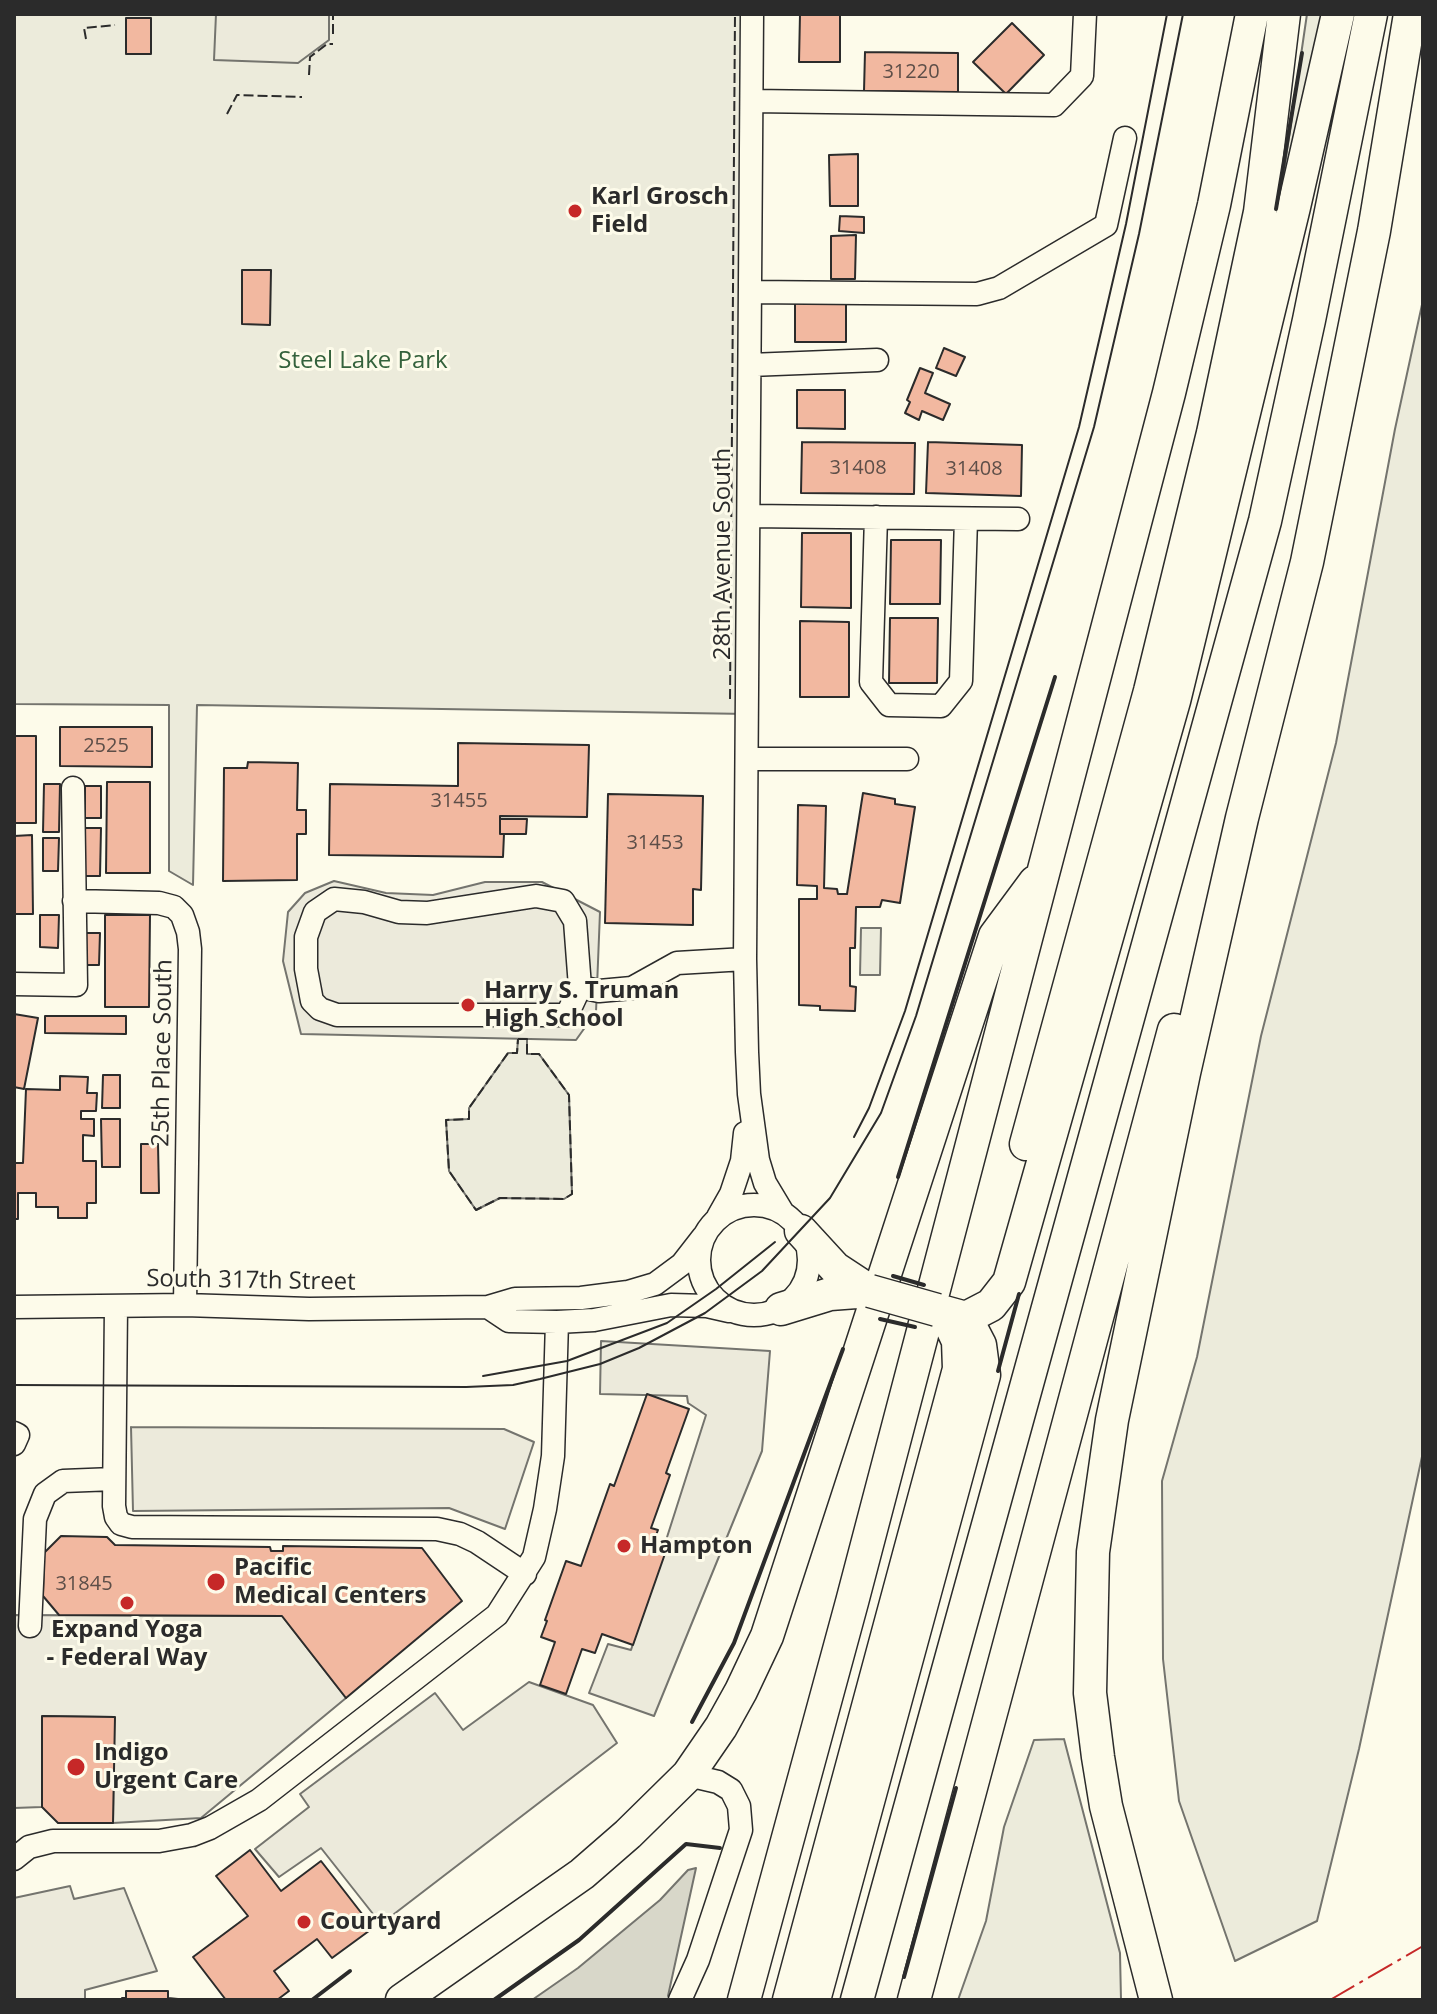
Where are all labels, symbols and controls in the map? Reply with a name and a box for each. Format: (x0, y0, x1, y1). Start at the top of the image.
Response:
house number: 31220 (882, 60, 940, 84)
place label: Karl Grosch Field (591, 183, 729, 239)
marker: Karl Grosch Field (566, 202, 584, 220)
park label: Steel Lake Park (278, 347, 448, 375)
street label: 28th Avenue South (709, 448, 737, 660)
house number: 31408 (829, 456, 887, 480)
house number: 31408 (945, 457, 1003, 481)
house number: 2525 (83, 734, 129, 758)
house number: 31455 (430, 789, 488, 813)
house number: 31453 (626, 831, 684, 855)
street label: 25th Place South (147, 959, 179, 1147)
place label: Harry S. Truman High School (484, 977, 679, 1033)
marker: Harry S. Truman High School (459, 996, 477, 1014)
street label: South 317th Street (146, 1265, 356, 1297)
place label: Hampton (640, 1532, 753, 1560)
marker: Hampton (615, 1537, 633, 1555)
place label: Pacific Medical Centers (234, 1554, 426, 1610)
marker: Pacific Medical Centers (205, 1571, 227, 1593)
house number: 31845 (55, 1572, 113, 1596)
marker: Expand Yoga - Federal Way (118, 1594, 136, 1612)
place label: Expand Yoga - Federal Way (47, 1616, 207, 1672)
place label: Indigo Urgent Care (94, 1739, 238, 1795)
marker: Indigo Urgent Care (65, 1756, 87, 1778)
place label: Courtyard (320, 1908, 441, 1936)
marker: Courtyard (295, 1913, 313, 1931)

